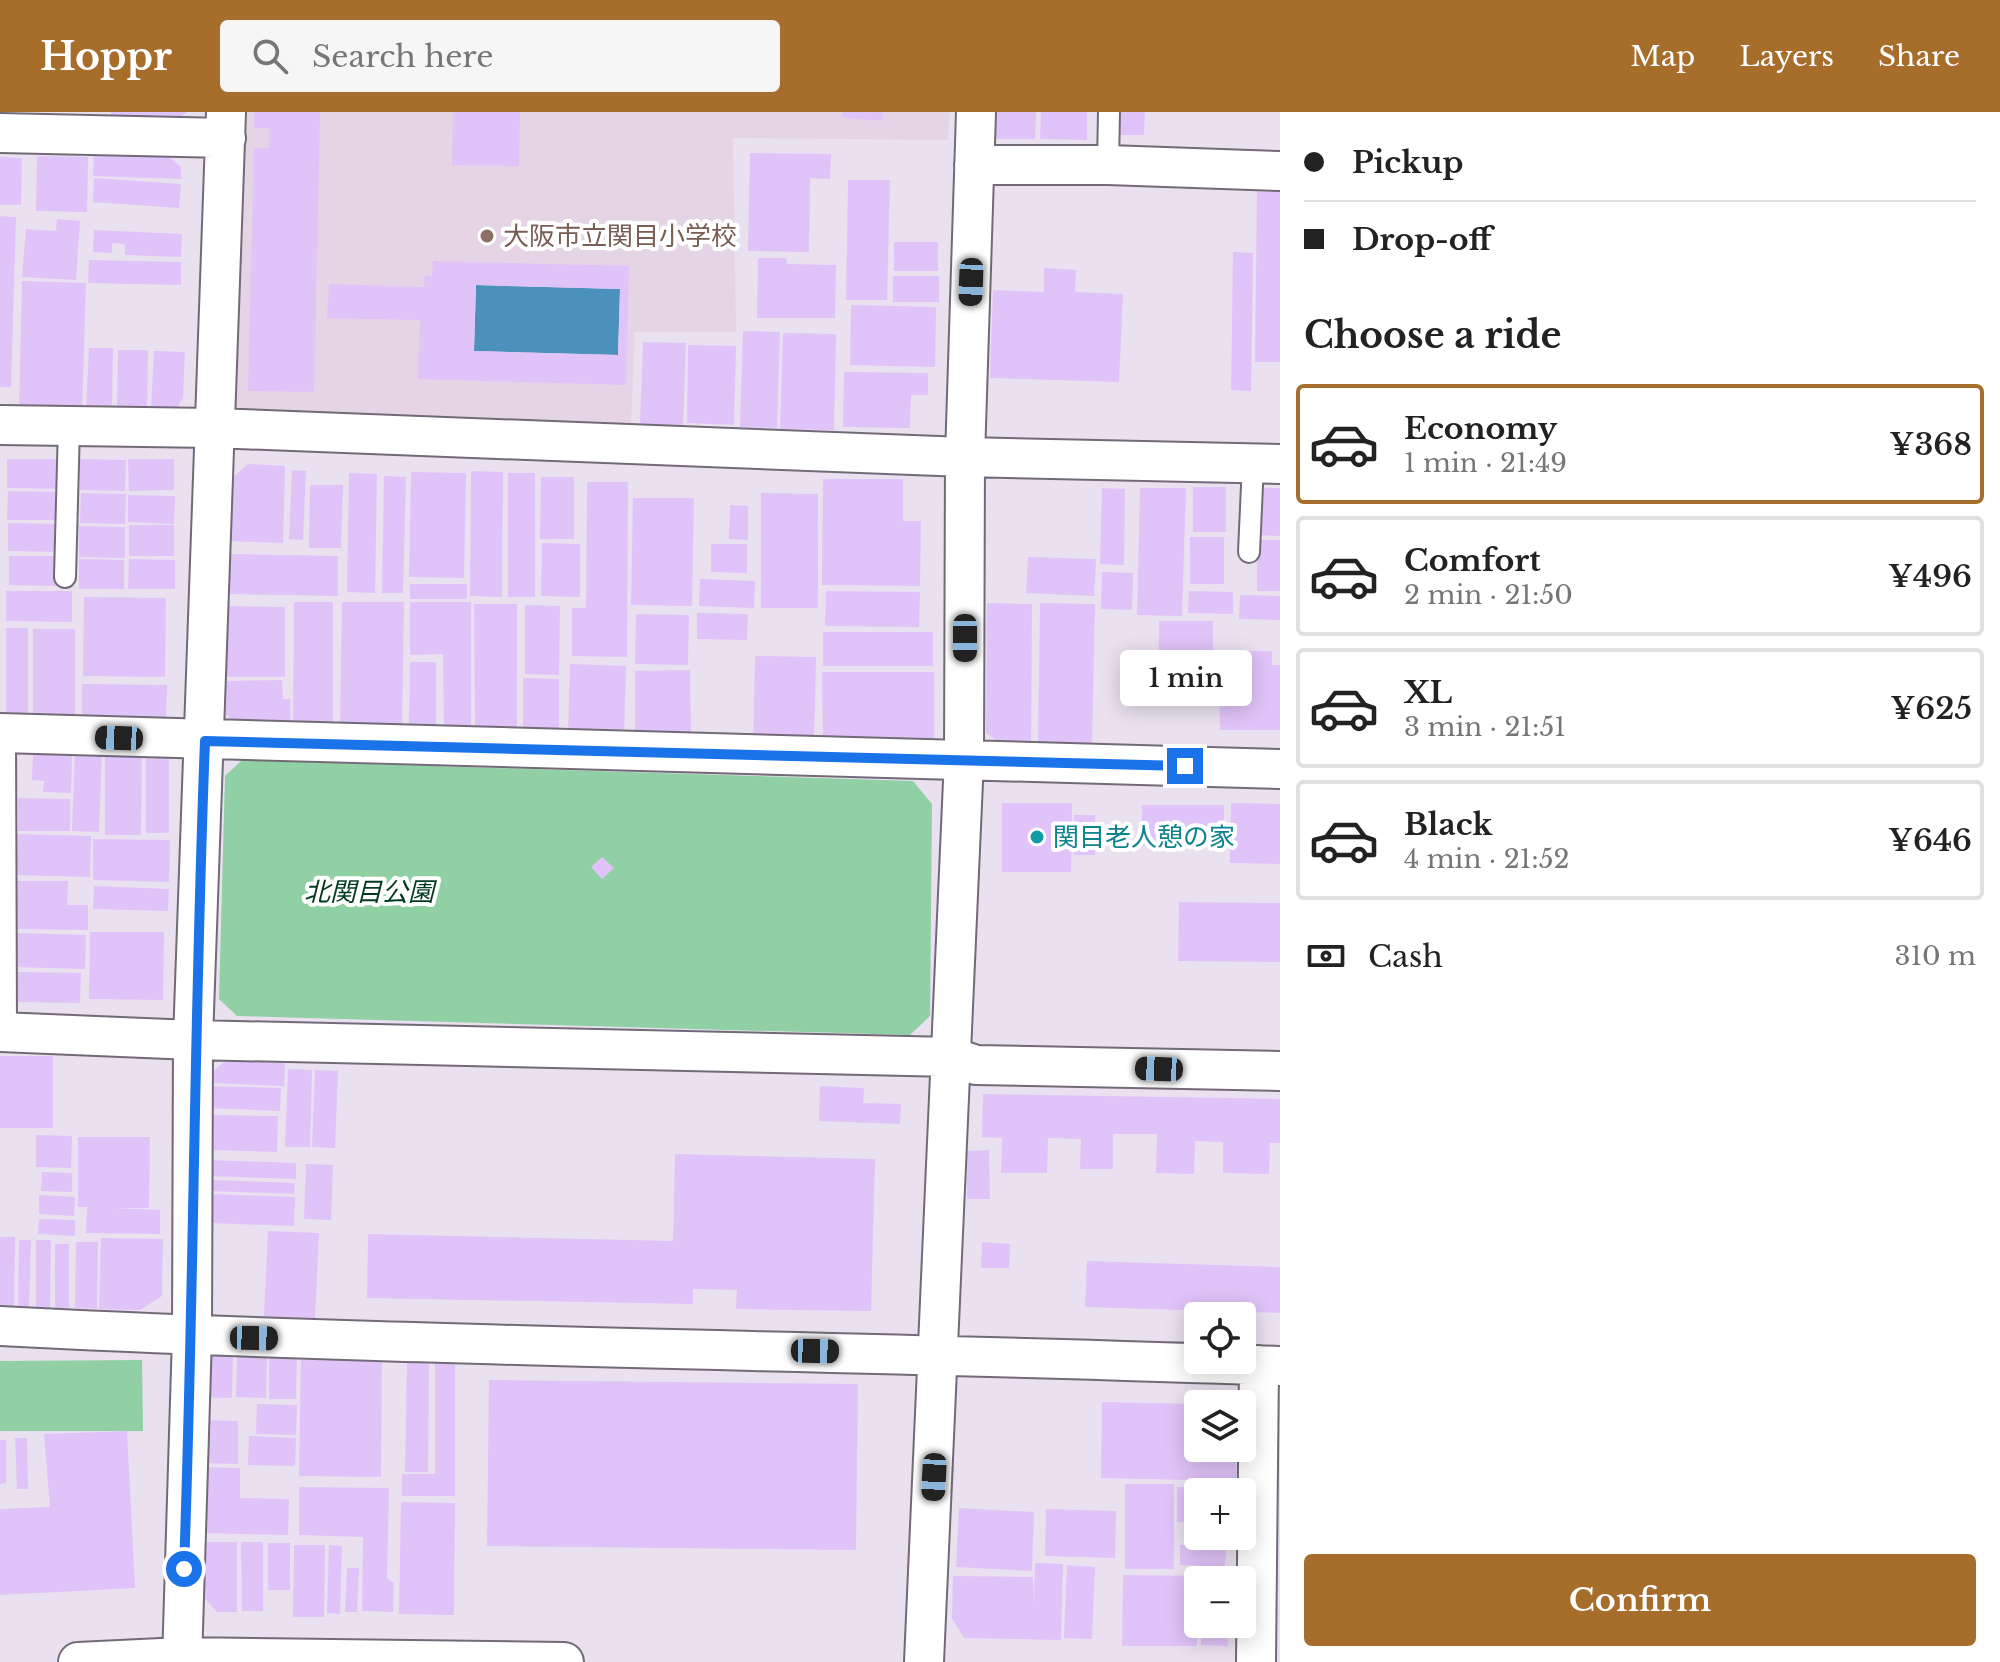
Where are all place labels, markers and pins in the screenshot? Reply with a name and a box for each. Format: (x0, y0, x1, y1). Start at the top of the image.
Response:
place label: 大阪市立関目小学校 (503, 220, 737, 252)
marker: 大阪市立関目小学校 (478, 227, 496, 245)
place label: 関目老人憩の家 (1053, 821, 1235, 853)
marker: 関目老人憩の家 (1028, 828, 1046, 846)

